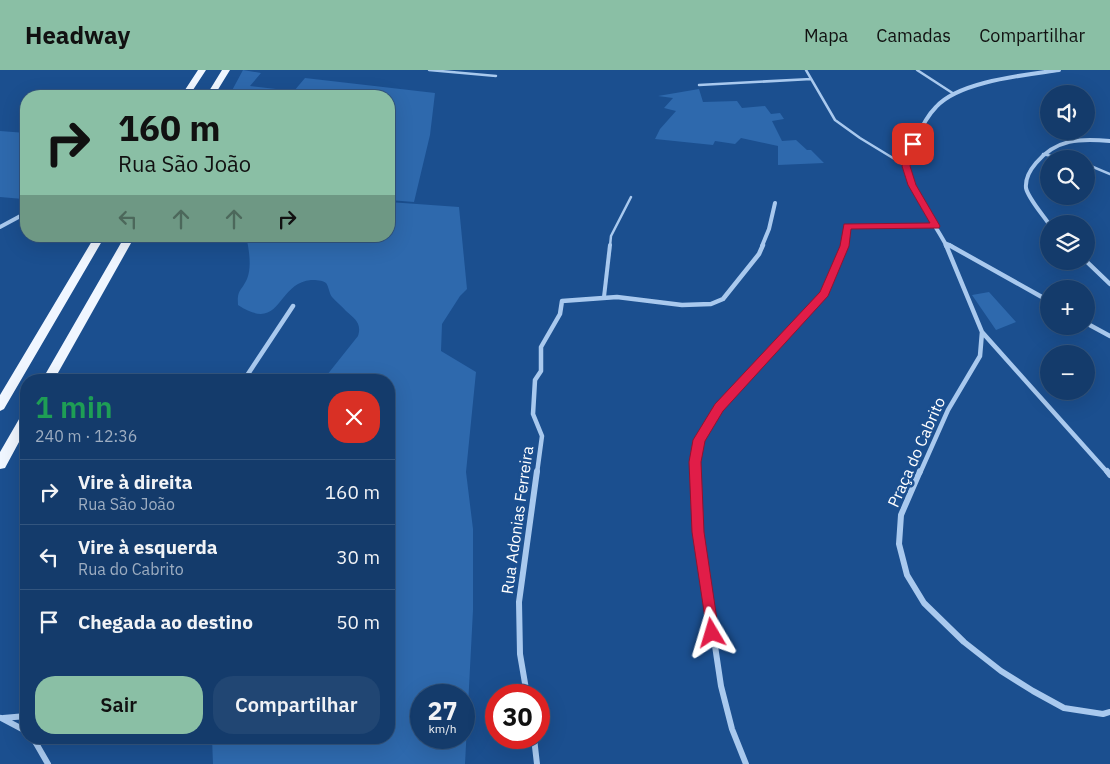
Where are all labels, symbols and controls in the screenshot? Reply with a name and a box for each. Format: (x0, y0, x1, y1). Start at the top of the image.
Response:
text: Headway (25, 19, 130, 51)
text: Mapa (804, 24, 848, 47)
text: Camadas (876, 24, 951, 47)
text: Compartilhar (979, 24, 1085, 47)
map controls (1040, 85, 1095, 400)
button: sound (1040, 85, 1095, 140)
text: 160 m (118, 105, 221, 151)
icon: right (35, 110, 100, 175)
pin (892, 123, 934, 165)
icon: arrive (899, 130, 927, 158)
text: Rua São João (118, 149, 251, 178)
button: search (1040, 150, 1095, 205)
icon: left (114, 205, 142, 233)
icon: ahead (167, 205, 195, 233)
icon: ahead (220, 205, 248, 233)
icon: right (273, 205, 301, 233)
button: layers (1040, 215, 1095, 270)
button: + (1040, 280, 1095, 335)
button: − (1040, 345, 1095, 400)
text: 1 min (35, 387, 113, 426)
button: close (328, 391, 380, 443)
street label: Praça do Cabrito (883, 394, 949, 510)
text: 240 m · 12:36 (35, 426, 137, 446)
street label: Rua Adonias Ferreira (497, 444, 537, 595)
text: Vire à direita (78, 470, 193, 494)
icon: right (35, 478, 63, 506)
text: 160 m (325, 480, 380, 504)
text: Rua São João (78, 494, 175, 514)
text: Vire à esquerda (78, 535, 218, 559)
icon: left (35, 543, 63, 571)
text: 30 m (336, 545, 380, 569)
text: Rua do Cabrito (78, 559, 184, 579)
position arrow (685, 606, 737, 658)
icon: arrive (35, 608, 63, 636)
text: Chegada ao destino (78, 610, 253, 634)
text: 50 m (336, 610, 380, 634)
button: Sair (35, 676, 203, 734)
button: Compartilhar (213, 676, 380, 734)
speed limit sign: 30 (485, 684, 550, 749)
text: 27 (427, 694, 458, 727)
text: km/h (428, 721, 457, 736)

